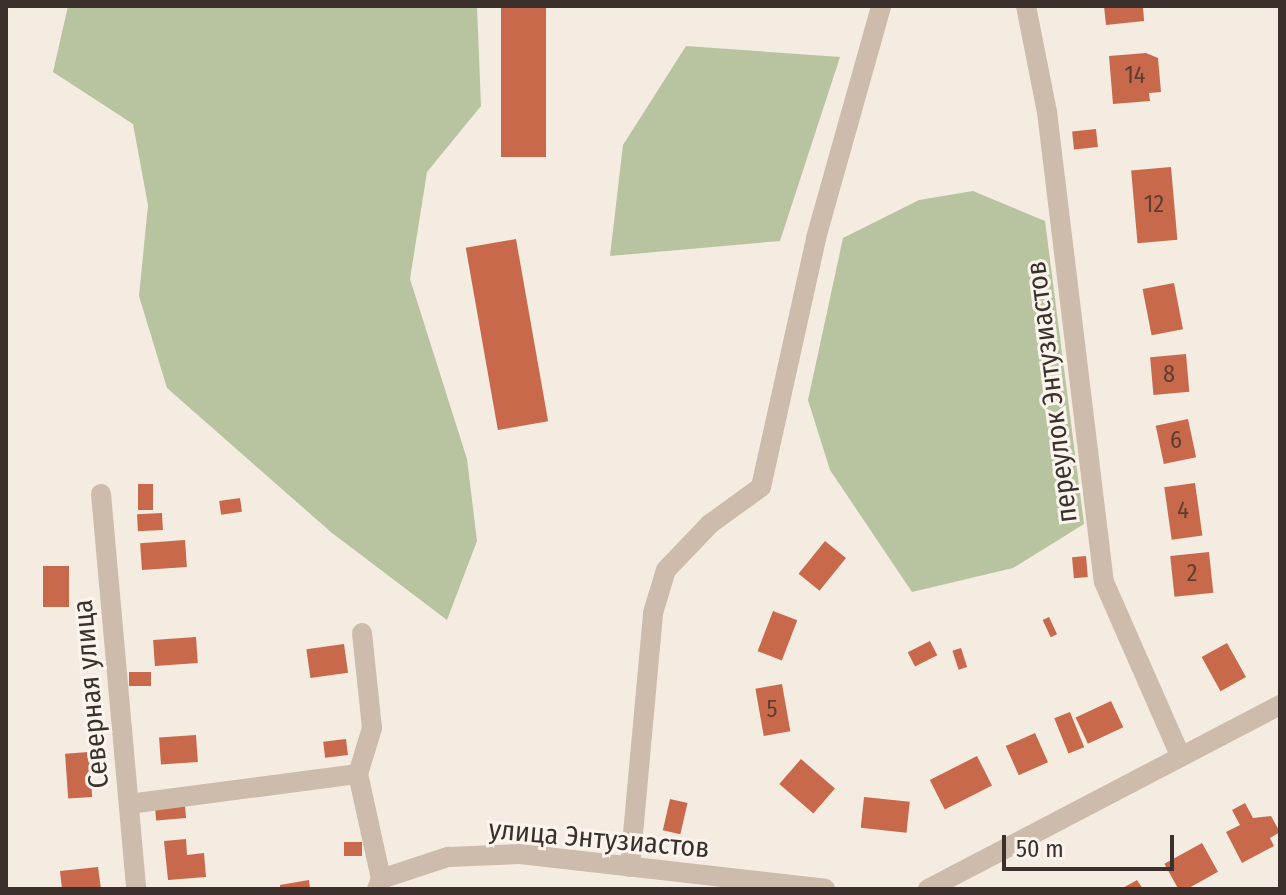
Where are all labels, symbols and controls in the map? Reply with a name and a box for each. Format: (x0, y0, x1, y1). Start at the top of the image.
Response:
house number: 14 (1125, 62, 1145, 90)
house number: 12 (1144, 191, 1164, 219)
street label: переулок Энтузиастов (1019, 259, 1085, 525)
house number: 8 (1163, 361, 1175, 389)
house number: 6 (1170, 427, 1182, 455)
house number: 4 (1177, 497, 1189, 525)
house number: 2 (1187, 560, 1197, 588)
street label: Северная улица (66, 598, 116, 790)
house number: 5 (766, 696, 778, 724)
street label: улица Энтузиастов (487, 813, 711, 865)
scale bar (1006, 819, 1178, 869)
text: 50 m (1016, 835, 1064, 863)

